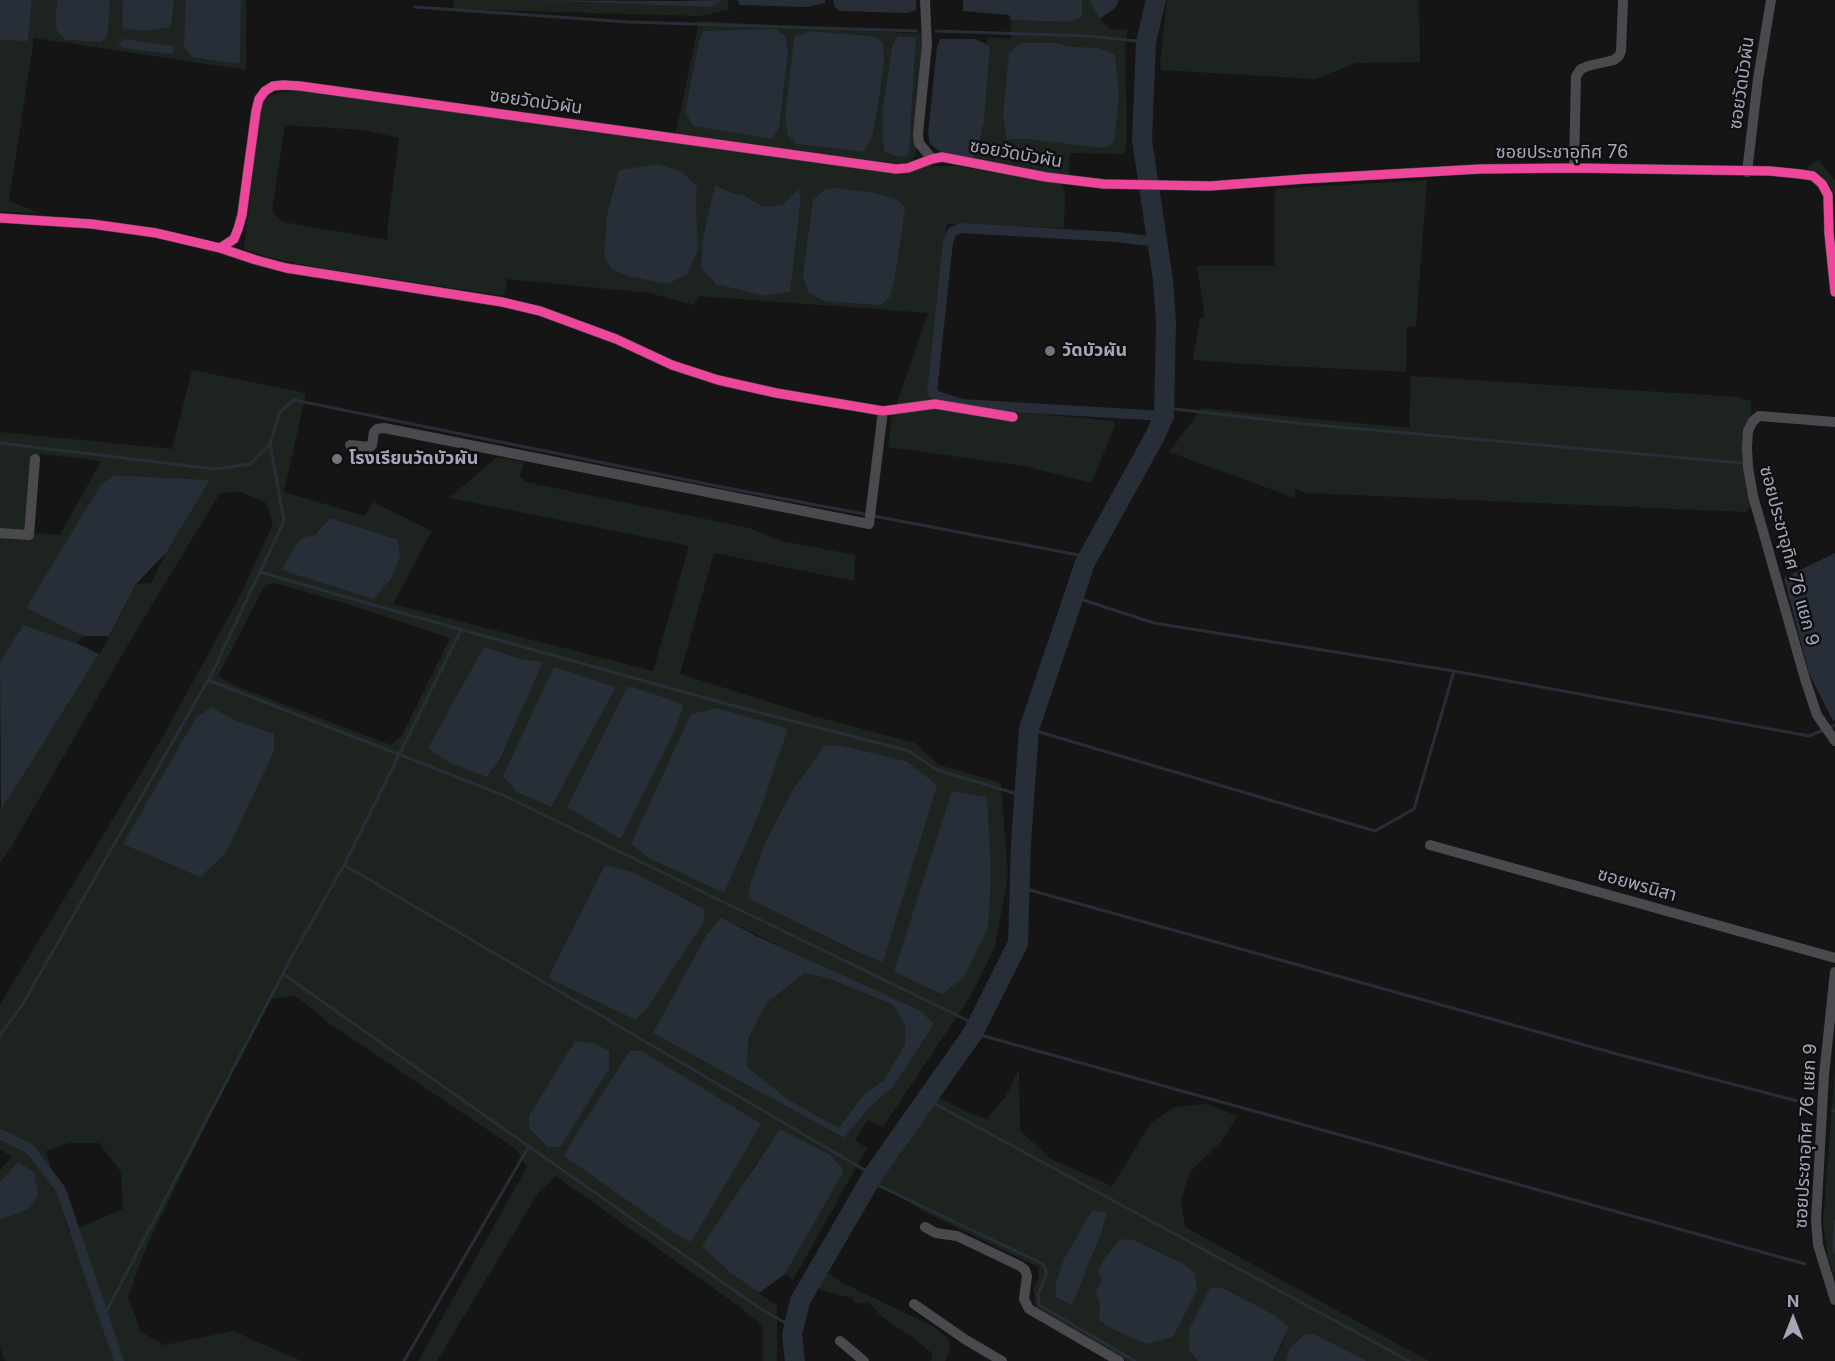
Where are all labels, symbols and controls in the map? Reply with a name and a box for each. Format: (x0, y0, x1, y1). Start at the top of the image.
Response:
street label: ซอยวัดบัวผัน (1725, 35, 1759, 131)
street label: ซอยวัดบัวผัน (488, 85, 584, 119)
street label: ซอยวัดบัวผัน (968, 135, 1064, 173)
street label: ซอยประชาอุทิศ 76 (1496, 142, 1628, 164)
place label: วัดบัวผัน (1062, 340, 1127, 362)
marker: วัดบัวผัน (1043, 344, 1057, 358)
place label: โรงเรียนวัดบัวผัน (349, 448, 478, 470)
marker: โรงเรียนวัดบัวผัน (330, 452, 344, 466)
street label: ซอยประชาอุทิศ 76 แยก 9 (1755, 464, 1823, 648)
street label: ซอยพรนิสา (1595, 863, 1679, 907)
street label: ซอยประชาอุทิศ 76 แยก 9 (1790, 1043, 1822, 1229)
north arrow (1763, 1289, 1823, 1349)
text: N (1787, 1291, 1799, 1311)

